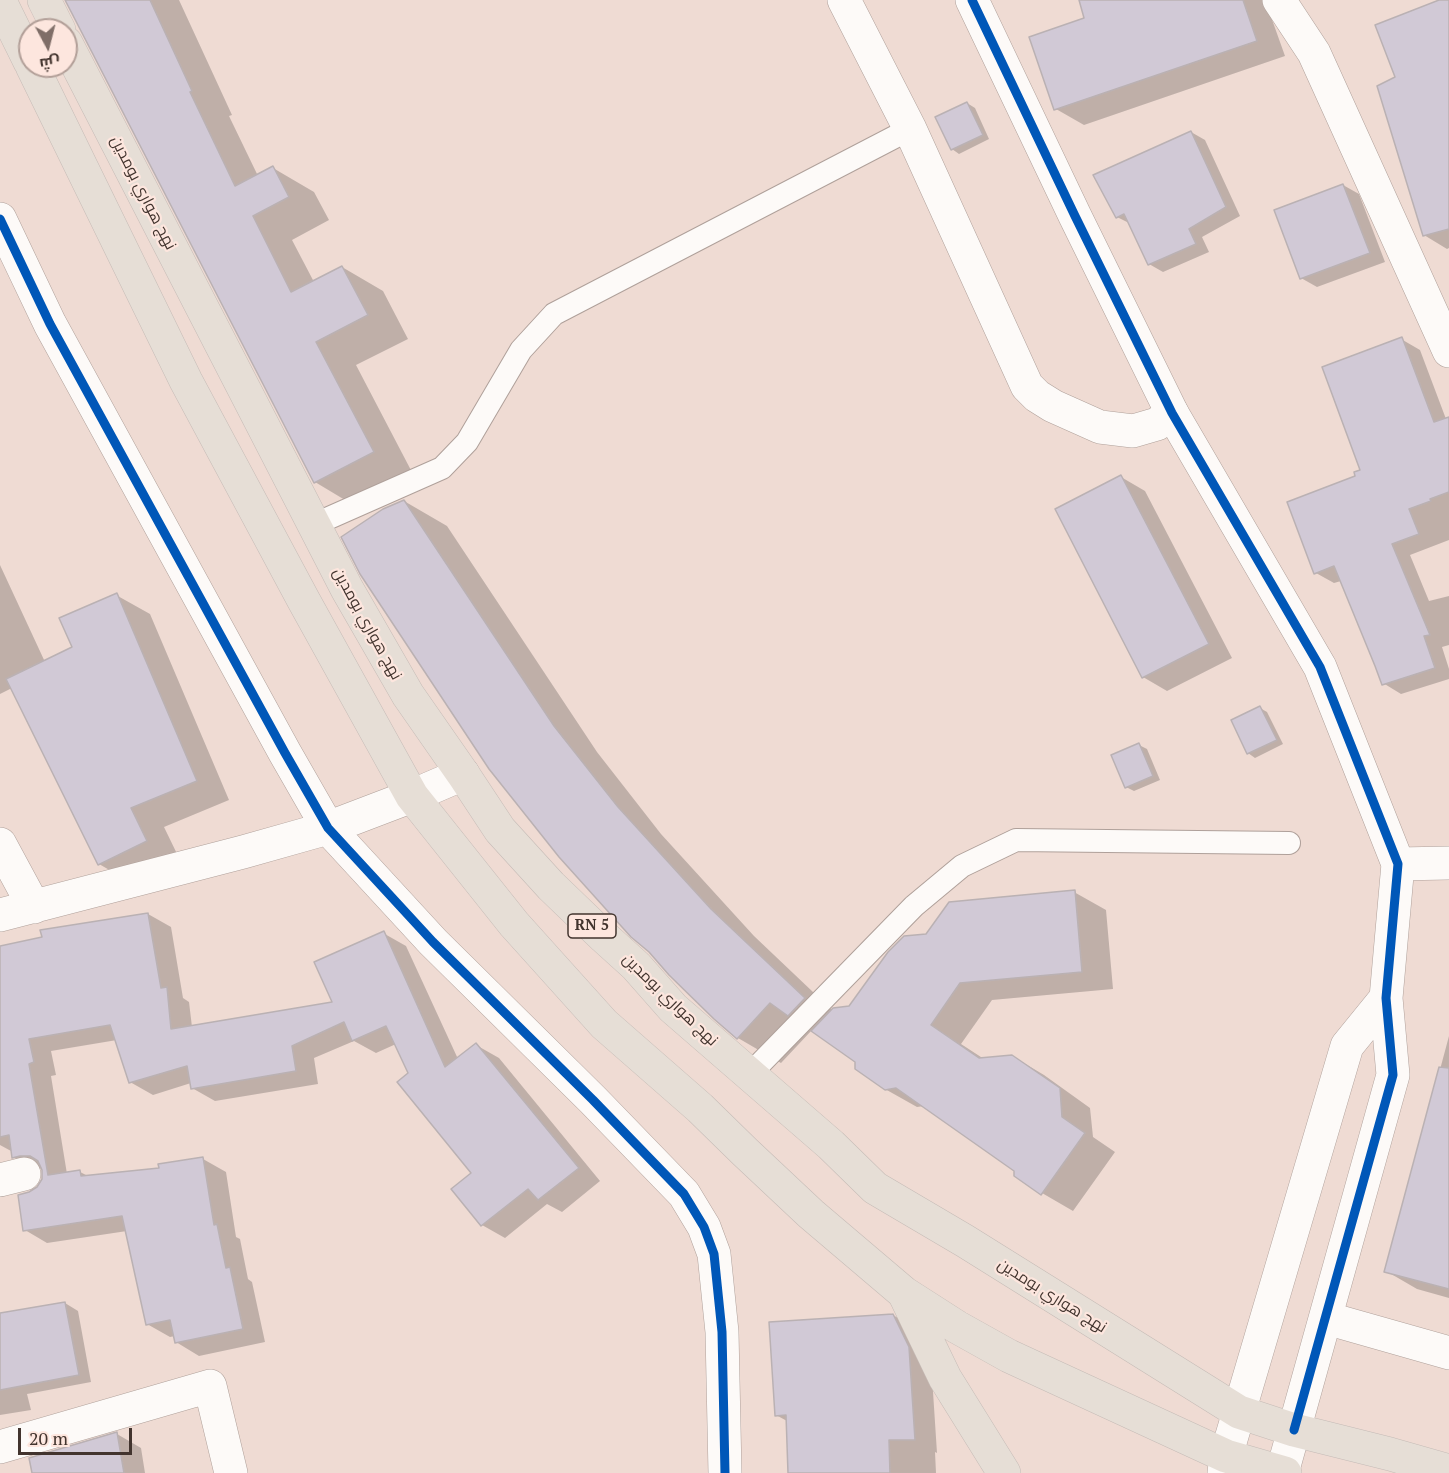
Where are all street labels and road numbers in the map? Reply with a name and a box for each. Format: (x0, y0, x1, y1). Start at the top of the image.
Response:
street label: نهج هواري بومدين (106, 133, 180, 253)
street label: نهج هواري بومدين (328, 565, 406, 683)
road number: RN 5 (568, 914, 616, 938)
street label: نهج هواري بومدين (618, 950, 722, 1050)
street label: نهج هواري بومدين (994, 1255, 1110, 1337)

